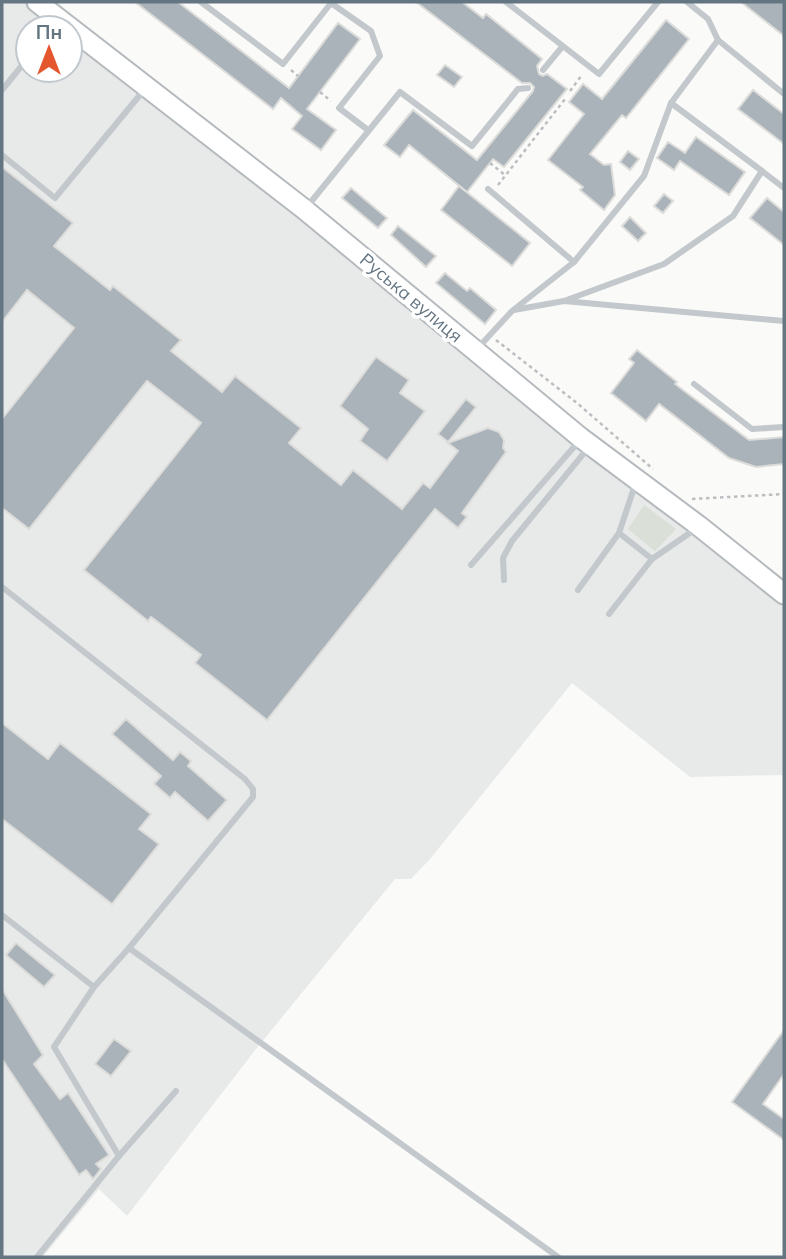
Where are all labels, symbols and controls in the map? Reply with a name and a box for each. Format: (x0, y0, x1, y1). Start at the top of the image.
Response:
north arrow (14, 14, 84, 84)
text: Пн (36, 20, 62, 44)
street label: Руська вулиця (355, 248, 467, 347)

